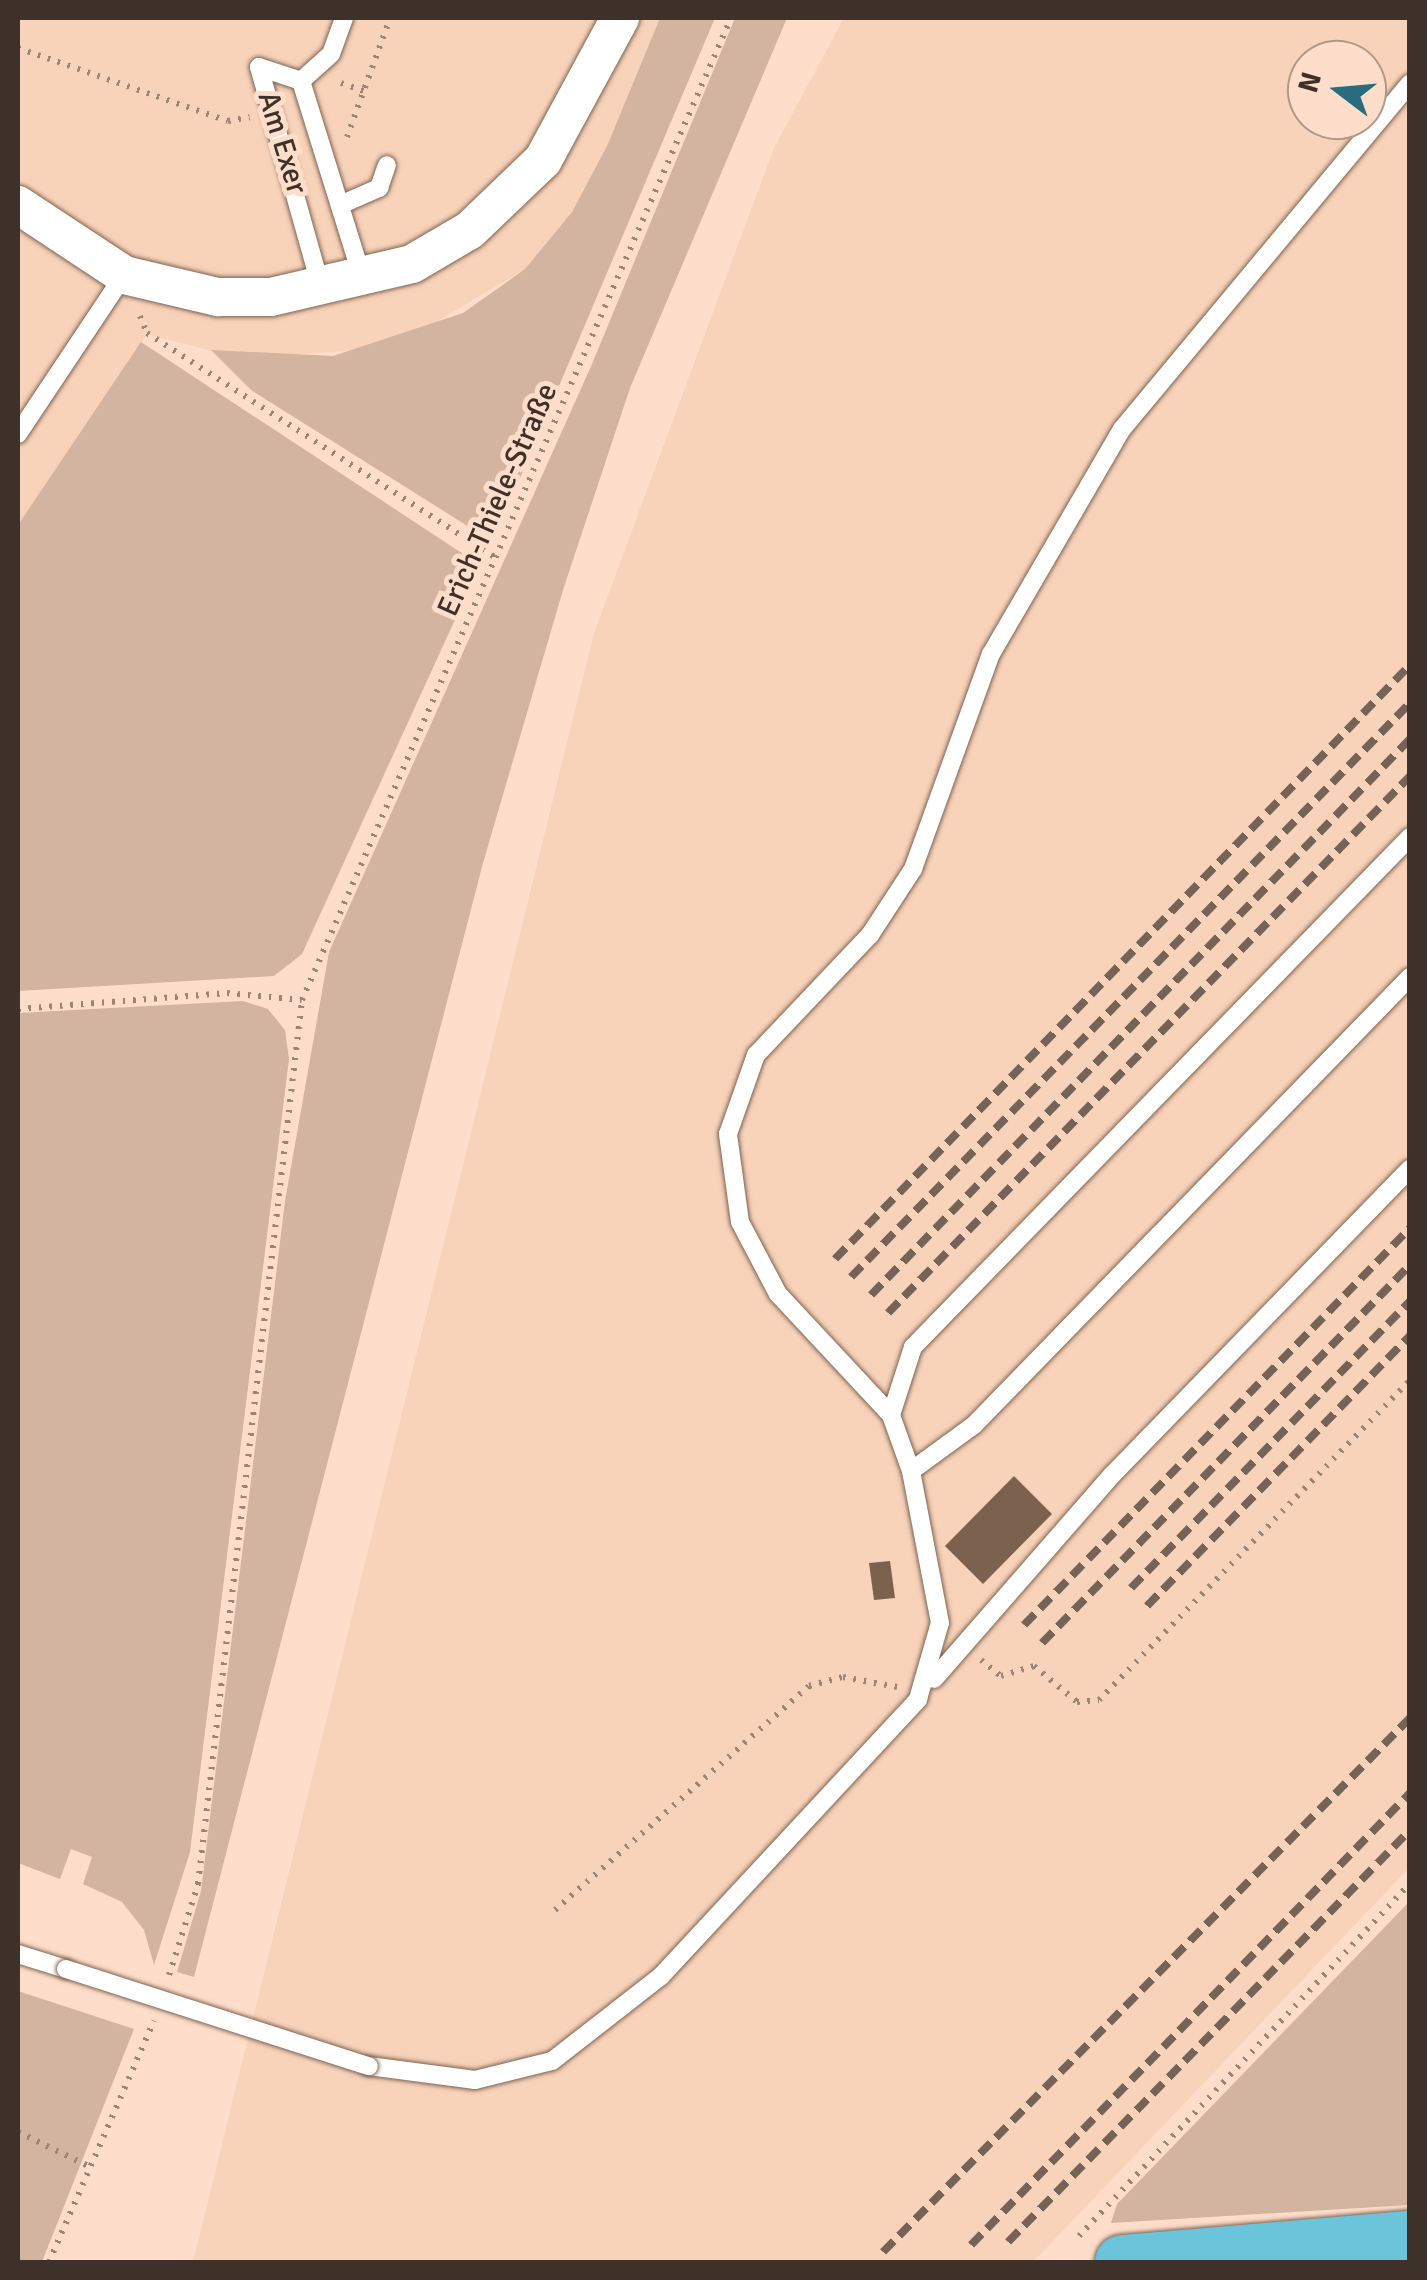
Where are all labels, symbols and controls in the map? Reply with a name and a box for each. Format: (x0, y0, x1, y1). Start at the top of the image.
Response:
north arrow (1287, 40, 1387, 140)
text: N (1291, 68, 1329, 96)
street label: Am Exer (249, 87, 315, 199)
street label: Erich-Thiele-Straße (430, 378, 566, 622)

